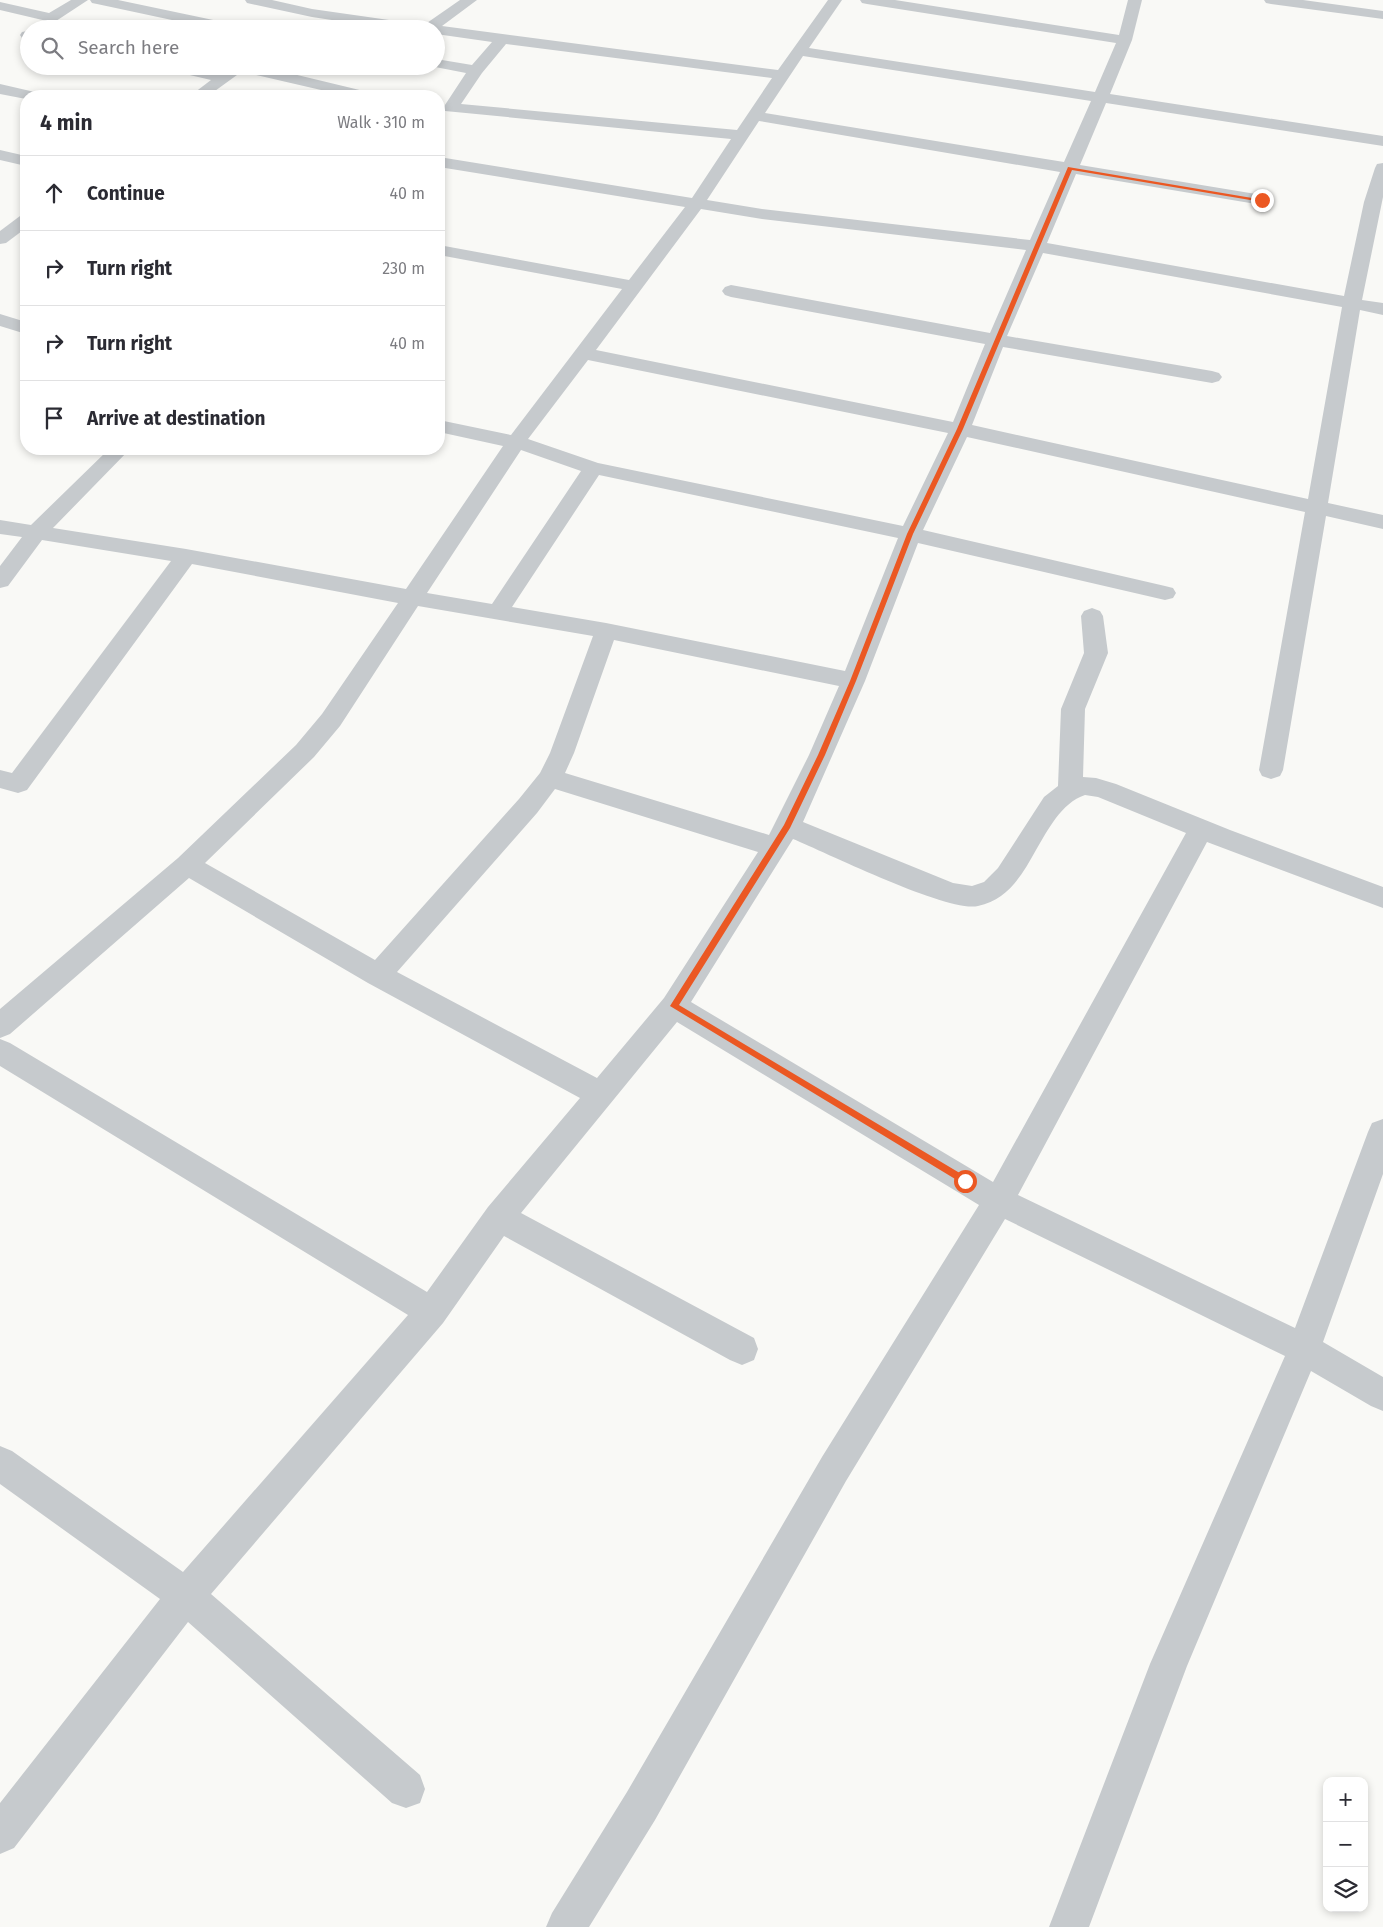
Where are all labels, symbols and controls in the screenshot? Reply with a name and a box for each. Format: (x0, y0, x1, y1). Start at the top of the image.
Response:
search box (20, 20, 445, 75)
icon: search (38, 34, 66, 62)
text: Search here (78, 36, 179, 59)
text: 4 min (40, 110, 93, 136)
text: Walk · 310 m (337, 113, 425, 132)
icon: ahead (40, 179, 68, 207)
text: Continue (87, 182, 165, 205)
text: 40 m (390, 184, 425, 203)
route end (1251, 189, 1274, 212)
icon: right (40, 254, 68, 282)
text: Turn right (87, 257, 172, 280)
text: 230 m (382, 259, 425, 278)
icon: right (40, 329, 68, 357)
text: Turn right (87, 332, 172, 355)
text: 40 m (390, 334, 425, 353)
icon: arrive (40, 404, 68, 432)
text: Arrive at destination (87, 407, 266, 430)
route start (954, 1170, 977, 1193)
map controls (1323, 1777, 1368, 1912)
button: + (1323, 1777, 1368, 1822)
button: − (1323, 1822, 1368, 1867)
button: layers (1323, 1867, 1368, 1912)

